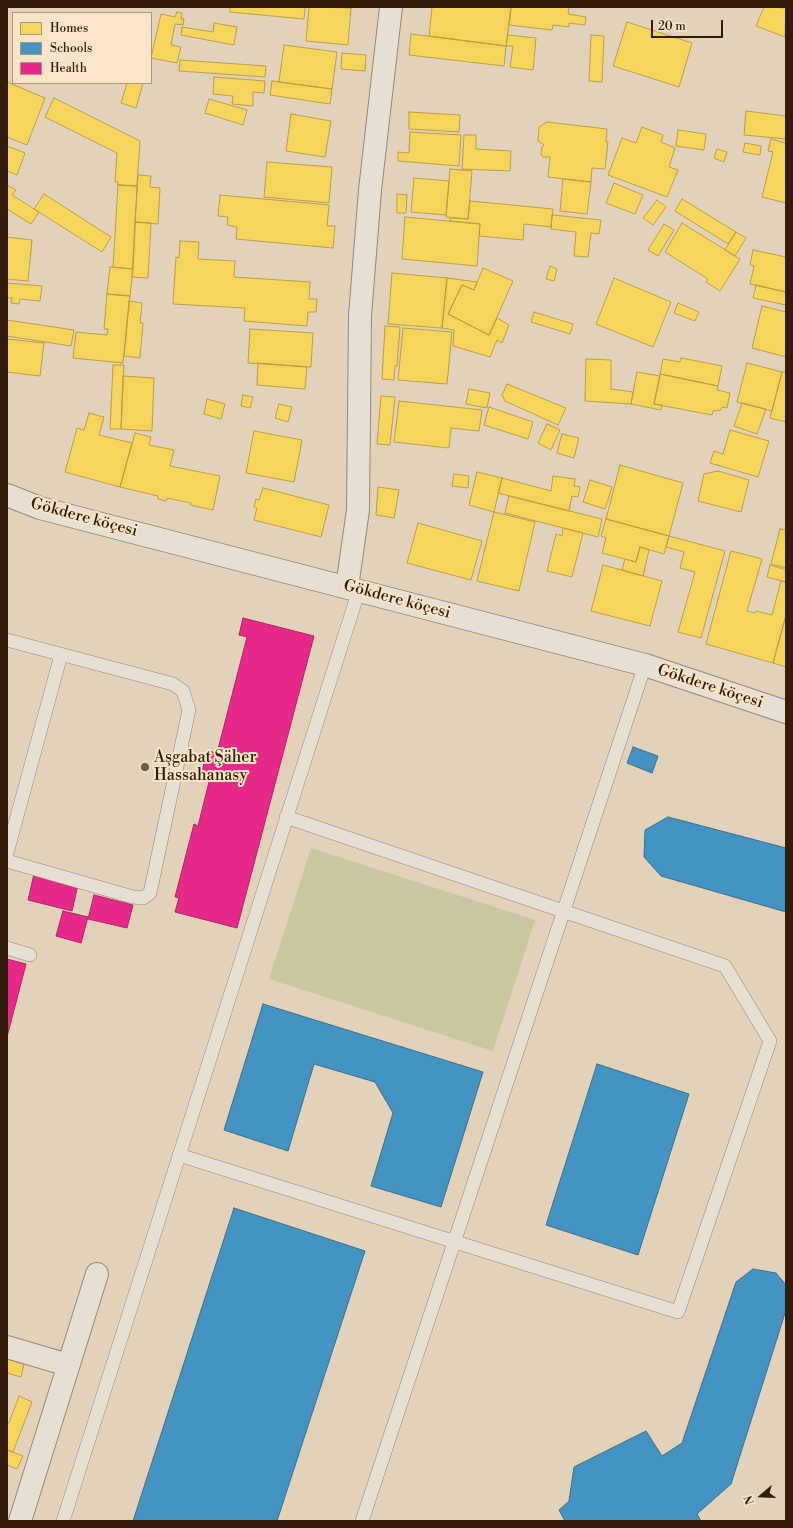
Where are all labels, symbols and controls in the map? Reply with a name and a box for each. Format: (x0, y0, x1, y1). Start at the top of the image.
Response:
legend (12, 12, 152, 84)
scale bar (653, 12, 725, 38)
text: 20 m (658, 19, 686, 34)
text: Homes (50, 21, 88, 36)
text: Schools (50, 41, 92, 56)
text: Health (50, 61, 87, 76)
street label: Gökdere köçesi (28, 494, 140, 542)
street label: Gökdere köçesi (341, 576, 453, 624)
street label: Gökdere köçesi (655, 661, 765, 713)
place label: Aşgabat Şäher Hassahanasy (154, 748, 256, 786)
marker: Aşgabat Şäher Hassahanasy (139, 761, 151, 773)
north arrow (741, 1476, 781, 1516)
text: N (742, 1494, 758, 1506)

